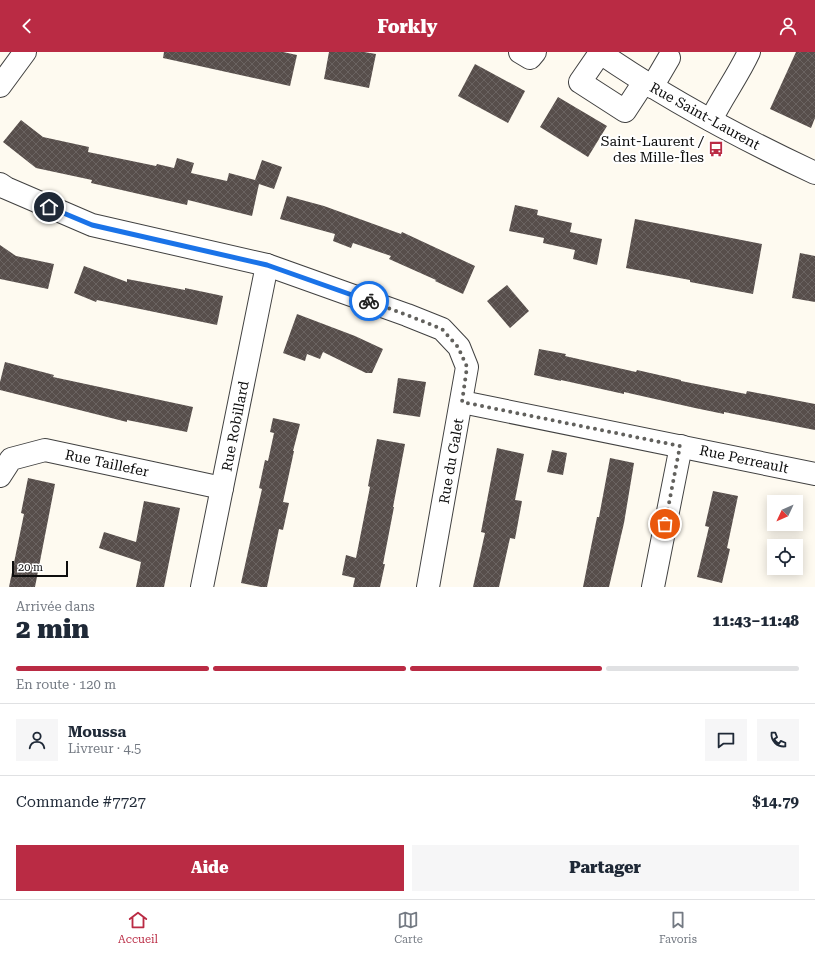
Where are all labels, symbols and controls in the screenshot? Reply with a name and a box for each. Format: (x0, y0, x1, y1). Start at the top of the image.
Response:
icon: back (16, 15, 38, 37)
icon: person (777, 15, 799, 37)
text: Forkly (377, 16, 438, 37)
street label: Rue Saint-Laurent (647, 79, 763, 153)
place label: Saint-Laurent / des Mille-Îles (601, 133, 705, 165)
bus stop icon: Saint-Laurent / des Mille-Îles (707, 140, 725, 158)
pin (32, 190, 66, 224)
icon: home (38, 196, 60, 218)
courier (349, 281, 389, 321)
icon: bike (358, 290, 380, 312)
street label: Rue Robillard (218, 379, 252, 473)
street label: Rue du Galet (436, 417, 466, 505)
street label: Rue Perreault (698, 442, 790, 476)
street label: Rue Taillefer (64, 446, 150, 480)
north arrow (767, 495, 803, 531)
map controls (767, 495, 803, 575)
pin (648, 507, 682, 541)
icon: bag (654, 513, 676, 535)
button: locate (767, 539, 803, 575)
scale bar (12, 559, 68, 578)
text: 20 m (18, 561, 43, 574)
text: Arrivée dans (16, 599, 95, 614)
text: 11:43–11:48 (713, 612, 799, 630)
text: 2 min (16, 614, 89, 644)
text: En route · 120 m (16, 677, 116, 692)
button: person (16, 719, 58, 761)
button: chat (705, 719, 747, 761)
button: phone (757, 719, 799, 761)
text: Moussa (68, 723, 126, 741)
text: Livreur · 4.5 (68, 741, 141, 756)
text: Commande #7727 (16, 793, 146, 811)
text: $14.79 (752, 793, 799, 811)
button: Aide (16, 845, 404, 891)
button: Partager (412, 845, 799, 891)
tab: Accueil (118, 909, 158, 946)
tab: Carte (394, 909, 423, 946)
tab: Favoris (659, 909, 697, 946)

